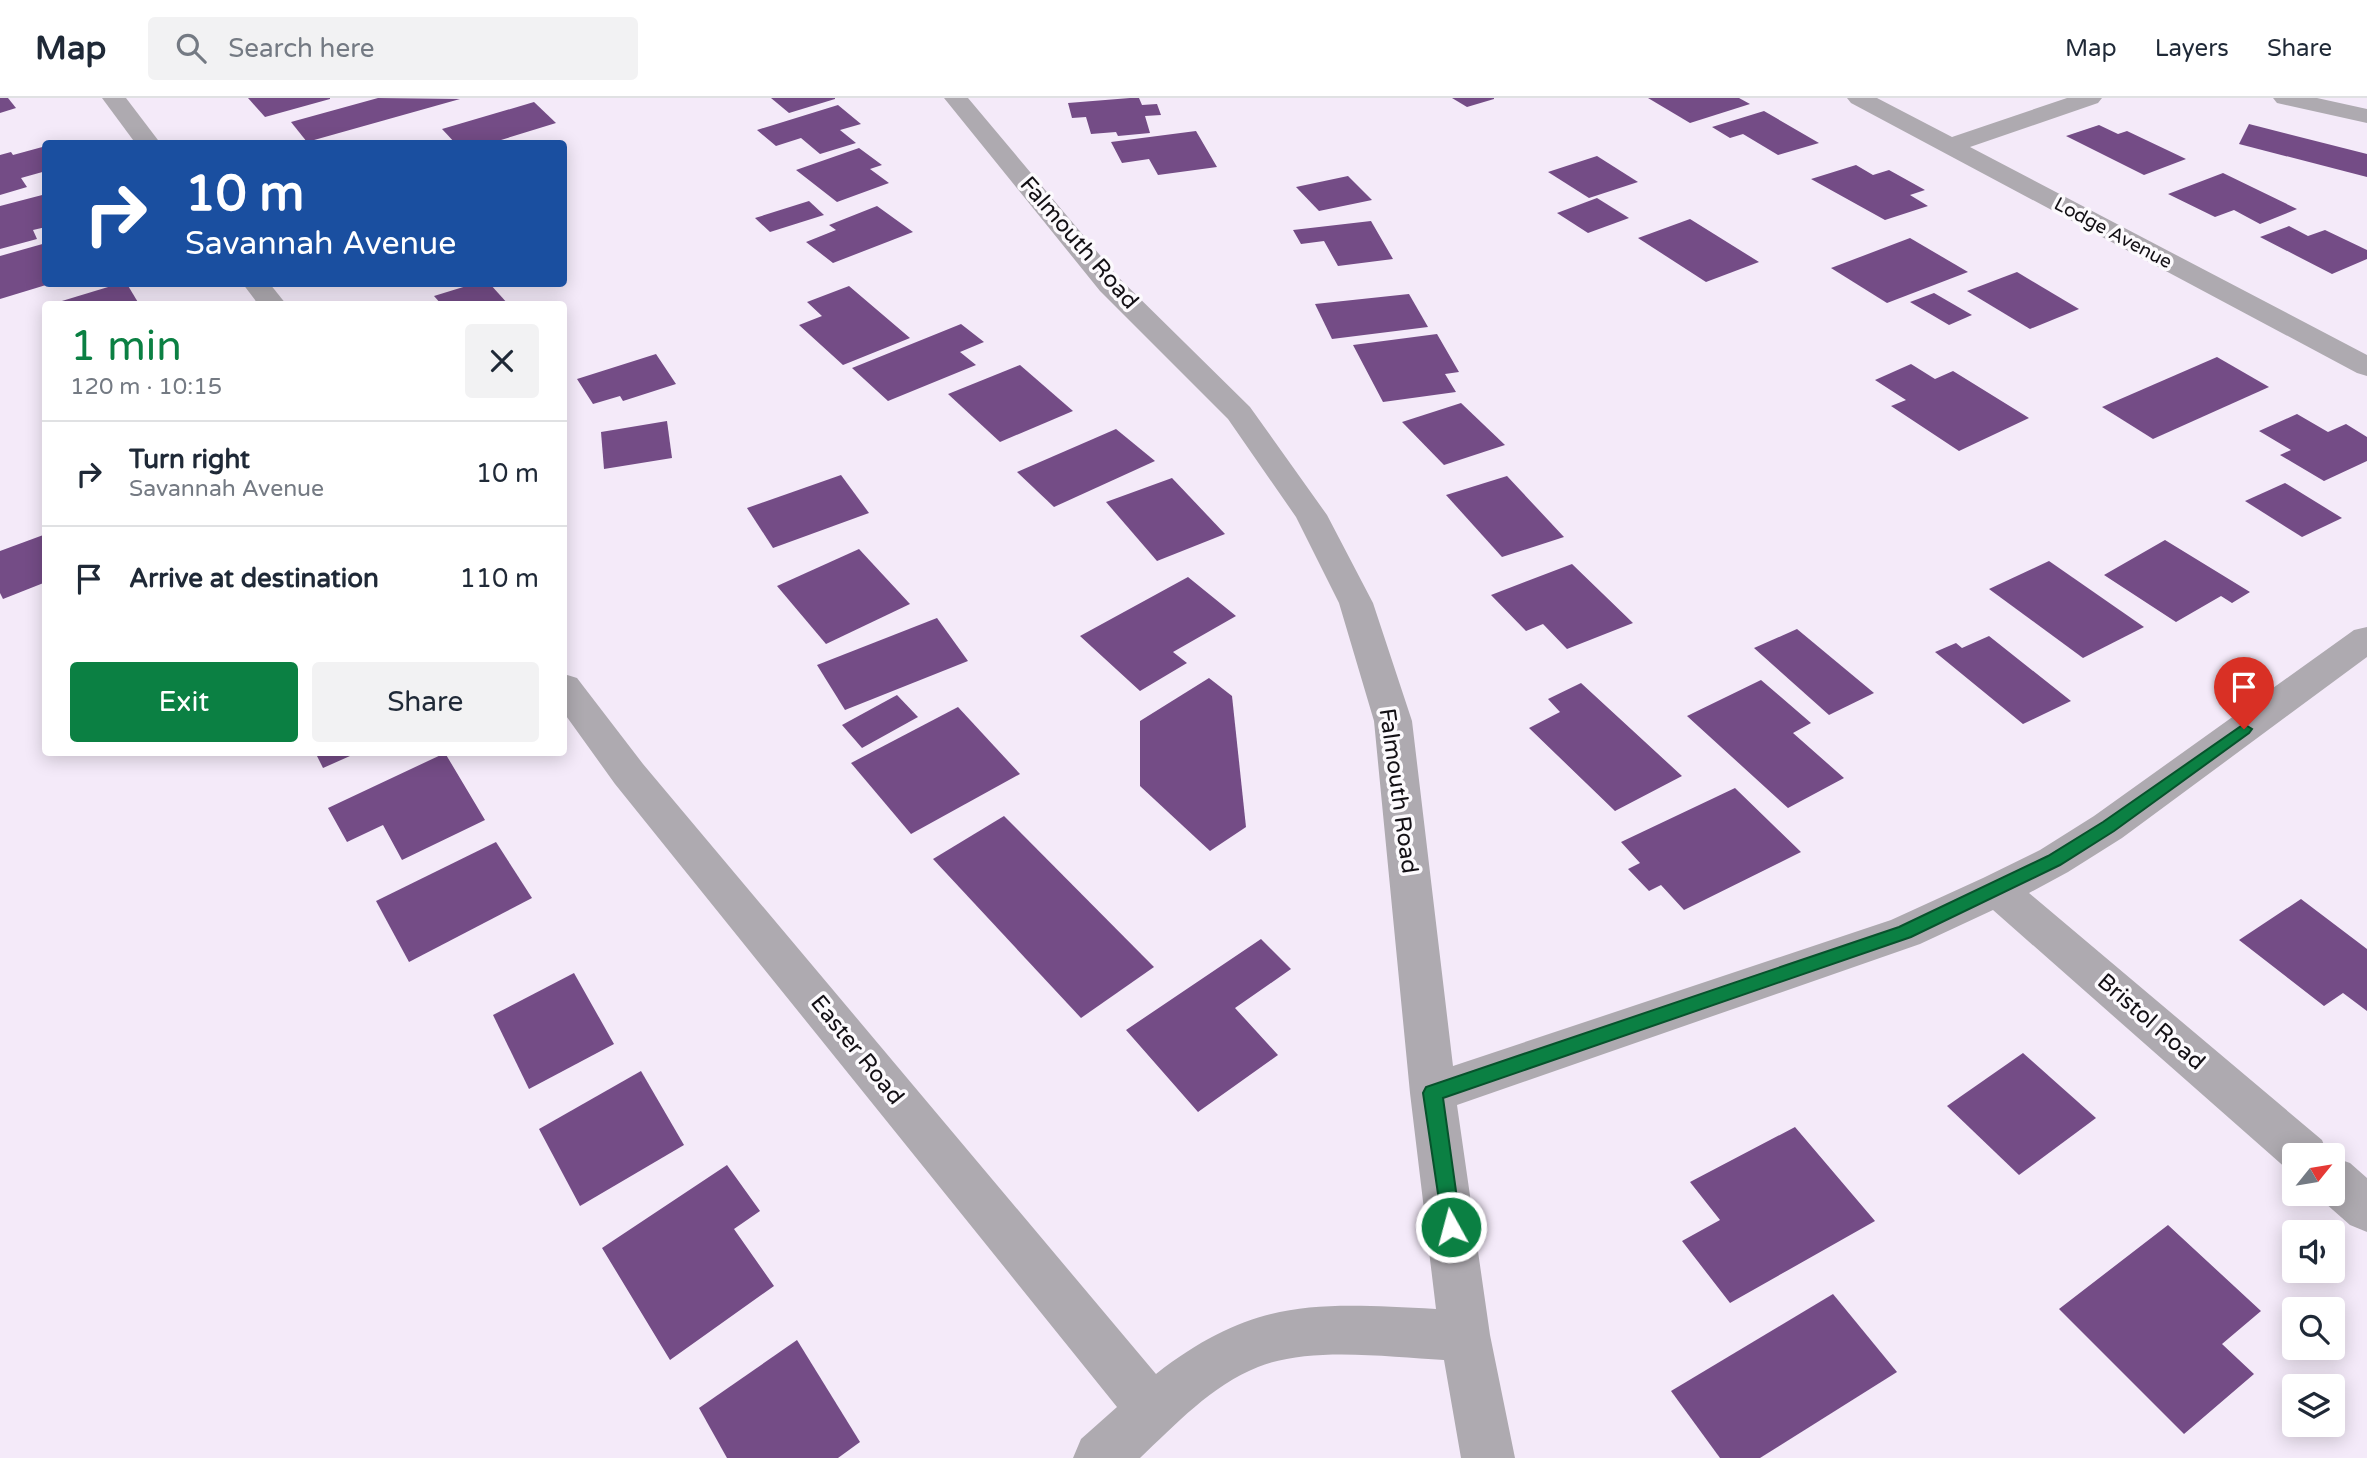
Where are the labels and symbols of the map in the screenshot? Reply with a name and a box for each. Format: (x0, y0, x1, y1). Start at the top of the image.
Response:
street label: Falmouth Road (1014, 171, 1144, 315)
street label: Lodge Avenue (2050, 193, 2176, 273)
pin (2214, 657, 2274, 729)
street label: Falmouth Road (1373, 707, 1423, 875)
street label: Bristol Road (2091, 968, 2211, 1076)
street label: Easter Road (804, 990, 910, 1110)
north arrow (2282, 1143, 2345, 1206)
position arrow (1414, 1190, 1488, 1264)

